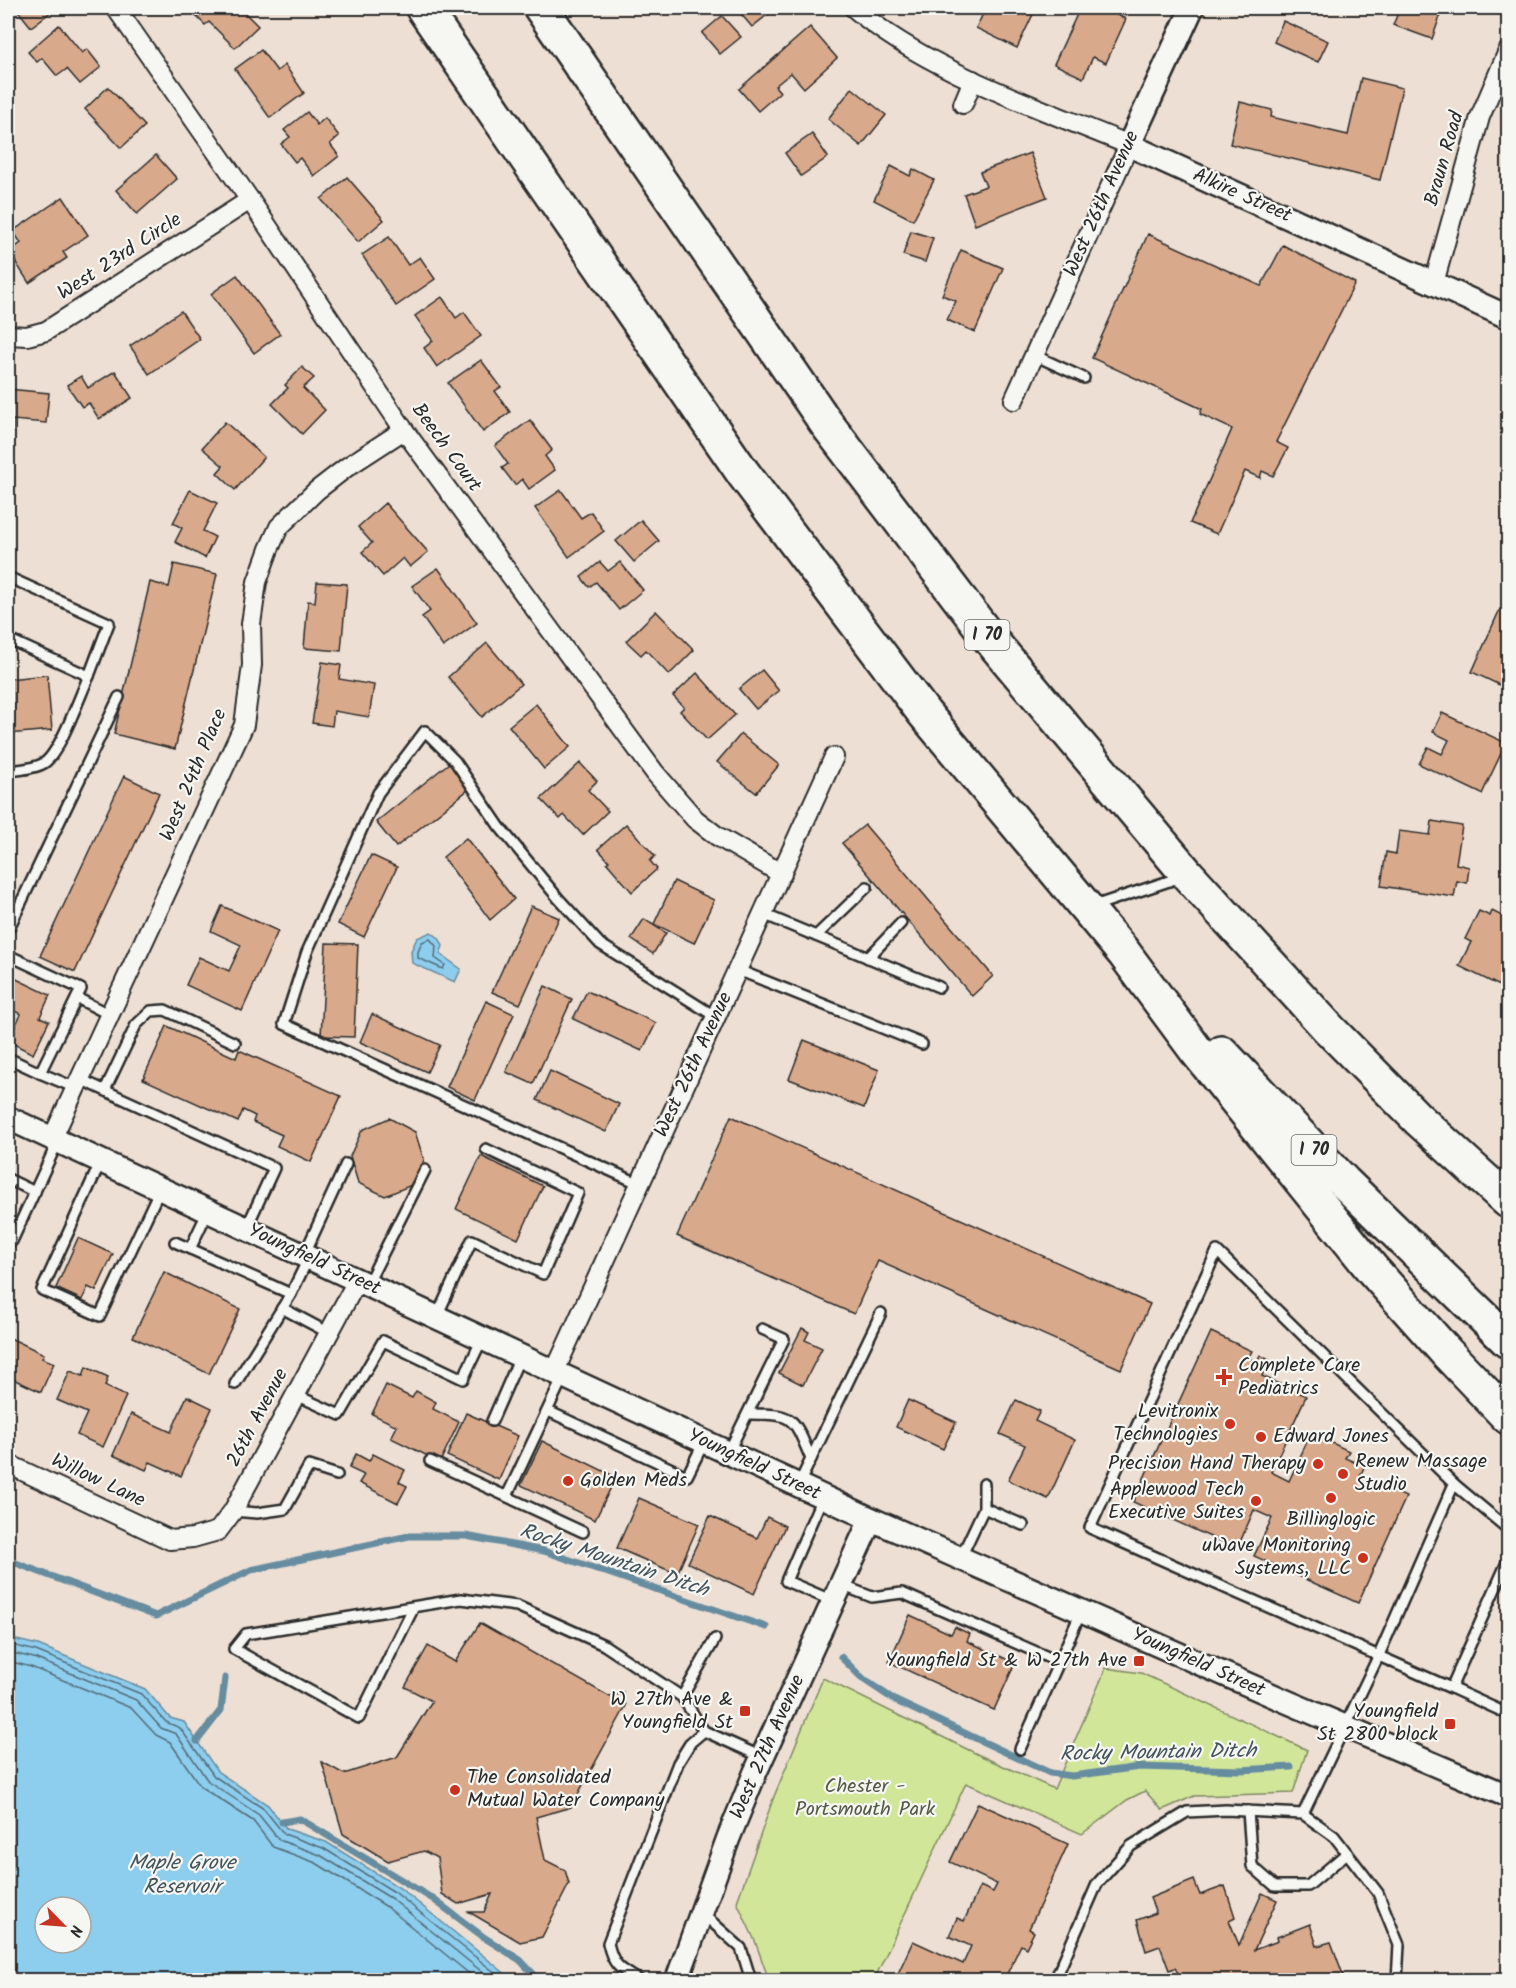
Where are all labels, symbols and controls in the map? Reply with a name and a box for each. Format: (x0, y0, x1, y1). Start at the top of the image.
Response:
street label: Braun Road (1416, 107, 1474, 210)
street label: West 26th Avenue (1055, 126, 1149, 282)
street label: Alkire Street (1187, 160, 1297, 232)
street label: West 23rd Circle (51, 205, 189, 309)
street label: Beech Court (403, 397, 489, 499)
road number: I 70 (964, 620, 1010, 650)
street label: West 24th Place (152, 704, 236, 846)
street label: West 26th Avenue (646, 987, 742, 1143)
road number: I 70 (1292, 1135, 1336, 1165)
street label: Youngfield Street (242, 1215, 386, 1305)
place label: Complete Care Pediatrics (1238, 1350, 1360, 1405)
street label: 26th Avenue (218, 1363, 298, 1473)
marker: Complete Care Pediatrics (1215, 1368, 1233, 1386)
place label: Levitronix Technologies (1113, 1396, 1218, 1451)
marker: Levitronix Technologies (1223, 1417, 1237, 1431)
street label: Youngfield Street (682, 1420, 826, 1510)
place label: Edward Jones (1273, 1421, 1389, 1453)
marker: Edward Jones (1254, 1430, 1268, 1444)
street label: Willow Lane (46, 1445, 150, 1517)
place label: Renew Massage Studio (1355, 1446, 1487, 1501)
place label: Precision Hand Therapy (1108, 1448, 1307, 1480)
marker: Precision Hand Therapy (1311, 1457, 1325, 1471)
place label: Golden Meds (580, 1465, 688, 1497)
marker: Renew Massage Studio (1336, 1467, 1350, 1481)
marker: Golden Meds (561, 1474, 575, 1488)
place label: Applewood Tech Executive Suites (1108, 1474, 1244, 1529)
marker: Billinglogic (1324, 1491, 1338, 1505)
marker: Applewood Tech Executive Suites (1249, 1494, 1263, 1508)
place label: Billinglogic (1286, 1504, 1376, 1536)
water label: Rocky Mountain Ditch (515, 1515, 714, 1608)
place label: uWave Monitoring Systems, LLC (1202, 1530, 1351, 1585)
marker: uWave Monitoring Systems, LLC (1356, 1551, 1370, 1565)
street label: Youngfield Street (1126, 1619, 1270, 1707)
place label: Youngfield St & W 27th Ave (885, 1645, 1127, 1677)
marker: Youngfield St & W 27th Ave (1132, 1654, 1146, 1668)
street label: West 27th Avenue (722, 1670, 814, 1824)
place label: W 27th Ave & Youngfield St (610, 1684, 733, 1739)
place label: Youngfield St 2800 block (1317, 1696, 1439, 1751)
marker: W 27th Ave & Youngfield St (738, 1704, 752, 1718)
marker: Youngfield St 2800 block (1443, 1717, 1457, 1731)
water label: Rocky Mountain Ditch (1059, 1735, 1258, 1771)
place label: The Consolidated Mutual Water Company (467, 1762, 665, 1817)
park label: Chester - Portsmouth Park (795, 1771, 936, 1826)
marker: The Consolidated Mutual Water Company (448, 1783, 462, 1797)
water label: Maple Grove Reservoir (128, 1847, 238, 1904)
north arrow (33, 1895, 93, 1955)
text: N (62, 1921, 89, 1941)

